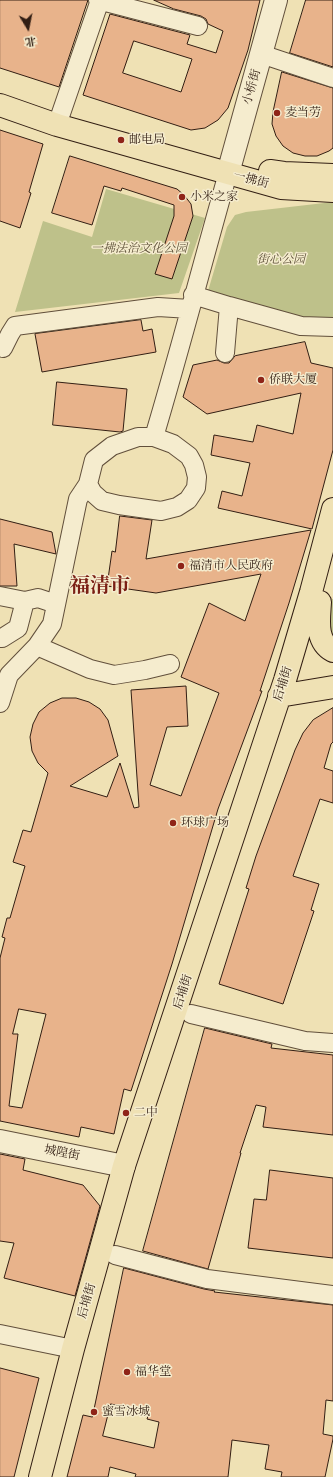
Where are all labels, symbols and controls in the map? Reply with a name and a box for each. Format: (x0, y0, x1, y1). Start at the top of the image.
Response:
north arrow (8, 8, 48, 48)
text: 北 (24, 34, 37, 47)
street label: 小桥街 (240, 68, 264, 106)
place label: 麦当劳 (285, 106, 321, 120)
marker: 麦当劳 (272, 108, 282, 118)
place label: 邮电局 (129, 133, 165, 147)
marker: 邮电局 (116, 135, 126, 145)
street label: 一拂街 (232, 168, 270, 192)
place label: 小米之家 (190, 190, 238, 204)
marker: 小米之家 (177, 192, 187, 202)
park label: 一拂法治文化公园 (91, 242, 187, 256)
park label: 街心公园 (257, 253, 305, 267)
place label: 侨联大厦 (269, 373, 317, 387)
marker: 侨联大厦 (256, 375, 266, 385)
place label: 福清市人民政府 (189, 559, 273, 573)
marker: 福清市人民政府 (176, 561, 186, 571)
district label: 福清市 (70, 575, 130, 599)
street label: 后埔街 (271, 665, 295, 703)
place label: 环球广场 (181, 816, 229, 830)
marker: 环球广场 (168, 818, 178, 828)
street label: 后埔街 (171, 973, 195, 1011)
place label: 二中 (134, 1106, 158, 1120)
marker: 二中 (121, 1108, 131, 1118)
street label: 城隍街 (43, 1142, 81, 1164)
street label: 后埔街 (75, 1282, 99, 1320)
place label: 福华堂 (135, 1365, 171, 1379)
marker: 福华堂 (122, 1367, 132, 1377)
place label: 蜜雪冰城 (102, 1405, 150, 1419)
marker: 蜜雪冰城 (89, 1407, 99, 1417)

